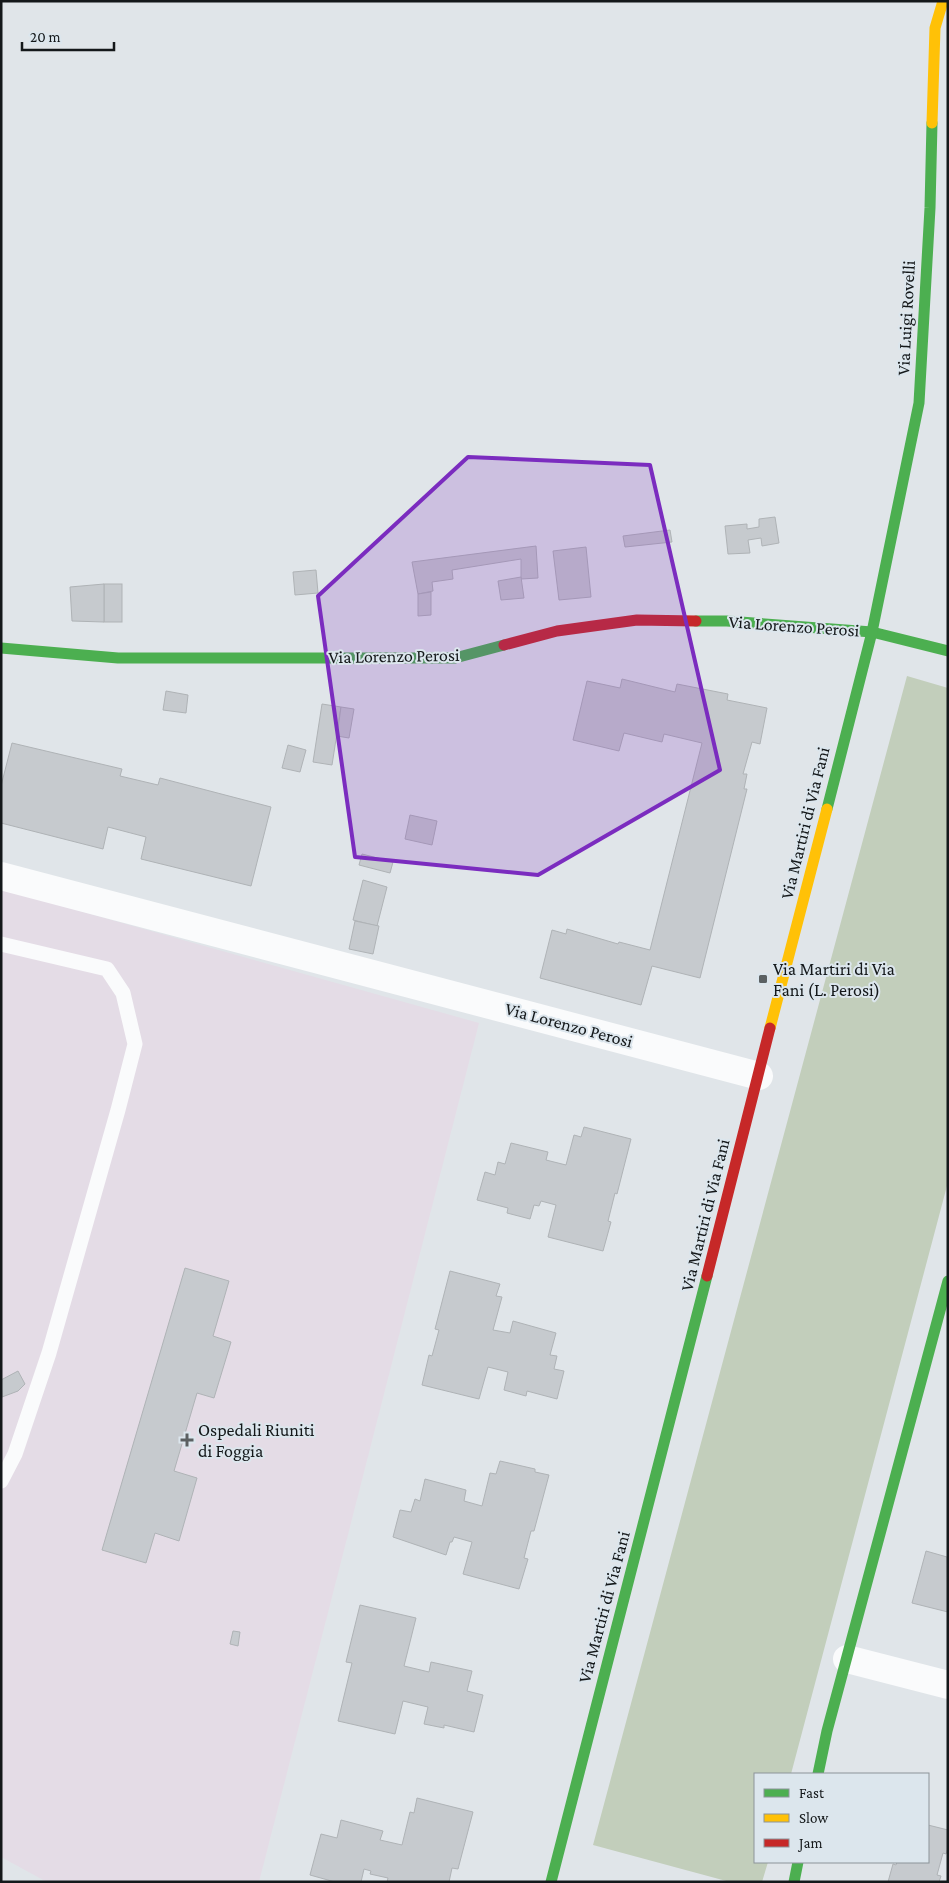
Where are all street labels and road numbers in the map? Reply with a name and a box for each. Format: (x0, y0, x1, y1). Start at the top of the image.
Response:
street label: Via Luigi Rovelli (893, 260, 919, 376)
street label: Via Lorenzo Perosi (728, 611, 860, 641)
street label: Via Lorenzo Perosi (328, 645, 460, 667)
street label: Via Martiri di Via Fani (776, 744, 834, 901)
street label: Via Lorenzo Perosi (503, 998, 635, 1052)
street label: Via Martiri di Via Fani (676, 1136, 734, 1293)
street label: Via Martiri di Via Fani (574, 1529, 634, 1685)

